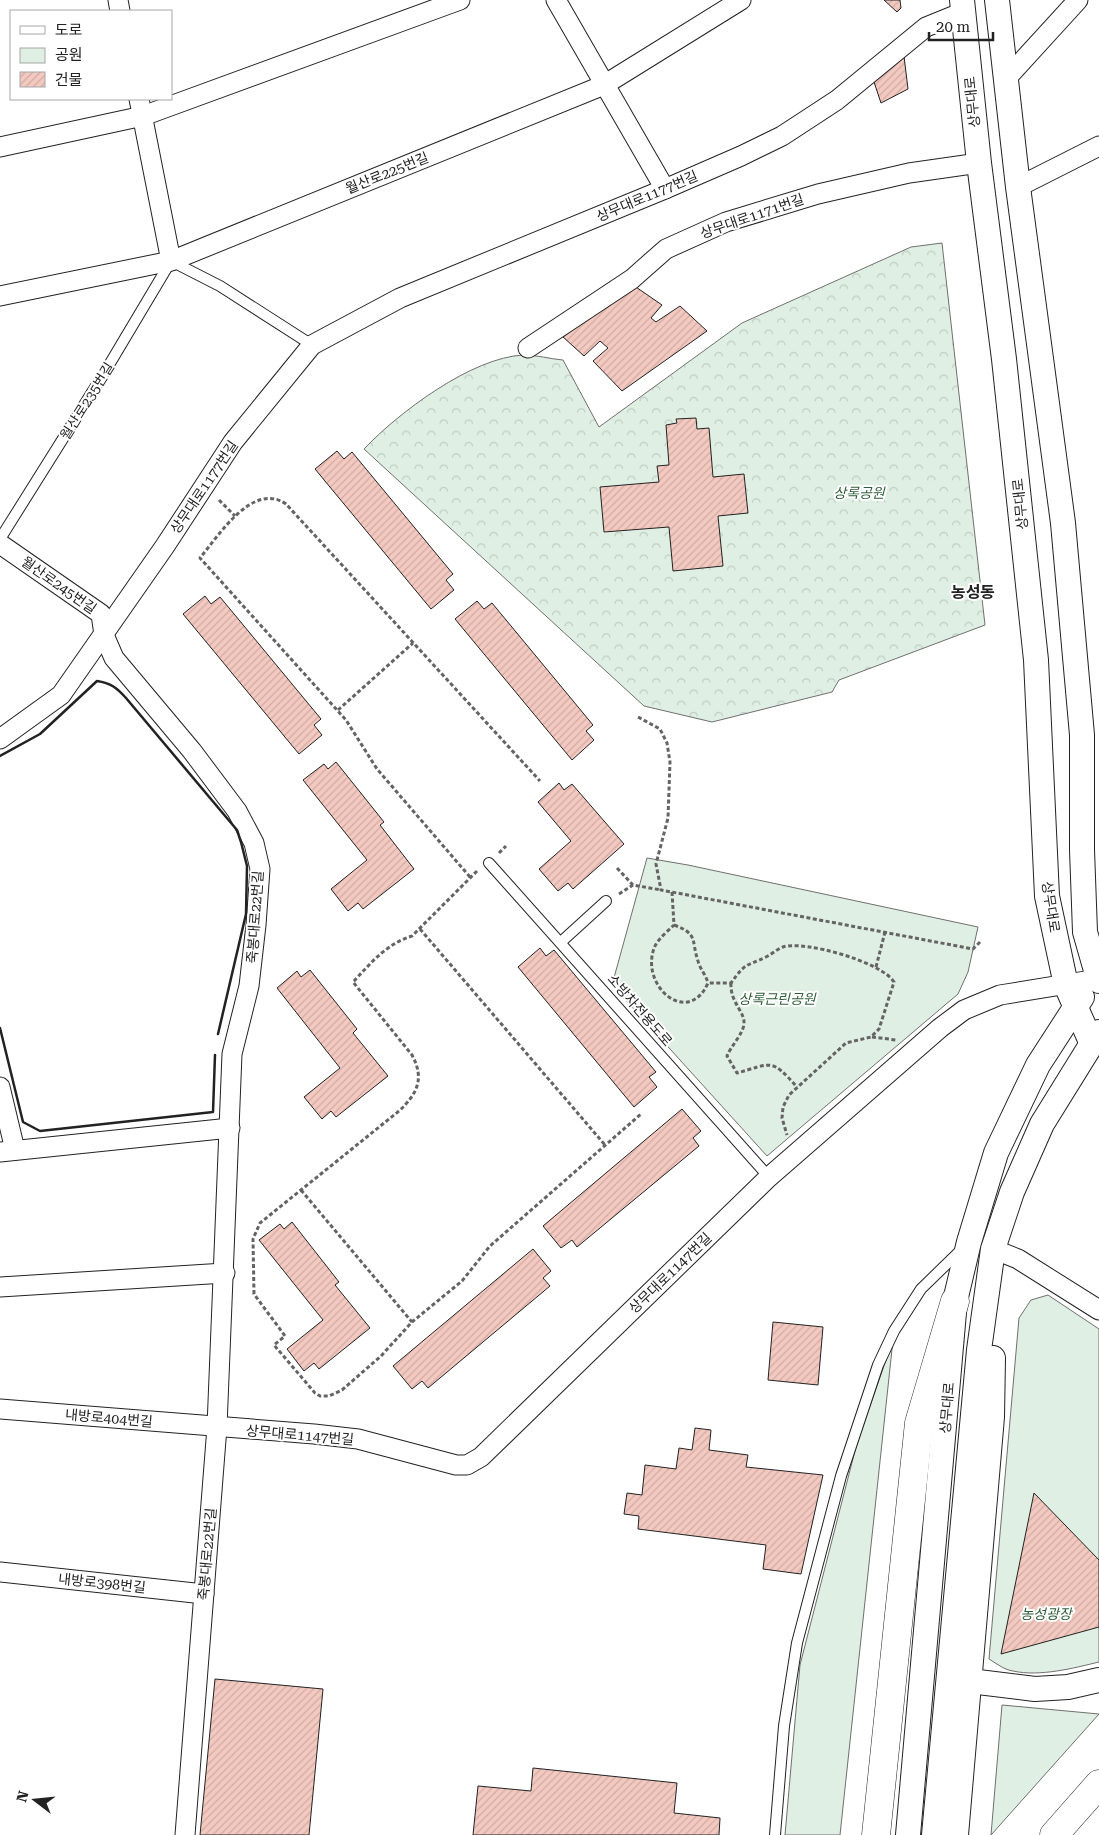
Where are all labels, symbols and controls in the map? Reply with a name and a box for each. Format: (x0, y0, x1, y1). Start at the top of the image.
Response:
legend (10, 10, 172, 100)
scale bar (929, 10, 993, 42)
text: 20 m (936, 18, 971, 36)
text: 도로 (55, 21, 83, 39)
text: 공원 (55, 46, 83, 64)
text: 건물 (55, 71, 83, 89)
street label: 상무대로 (961, 75, 983, 128)
street label: 월산로225번길 (343, 149, 431, 197)
street label: 상무대로1177번길 (594, 167, 700, 225)
street label: 상무대로1171번길 (698, 191, 806, 241)
street label: 월산로235번길 (57, 359, 117, 443)
street label: 상무대로1177번길 (167, 437, 241, 537)
street label: 상무대로 (1009, 477, 1031, 530)
park label: 상록공원 (833, 485, 886, 501)
street label: 월산로245번길 (18, 553, 100, 617)
district label: 농성동 (951, 583, 995, 602)
street label: 죽봉대로22번길 (244, 870, 266, 964)
street label: 상무대로 (1039, 880, 1063, 934)
street label: 소방차전용도로 (604, 971, 676, 1049)
park label: 상록근린공원 (738, 991, 817, 1007)
street label: 상무대로1147번길 (625, 1230, 715, 1316)
street label: 상무대로 (937, 1382, 957, 1434)
street label: 내방로404번길 (65, 1406, 153, 1430)
street label: 상무대로1147번길 (245, 1422, 355, 1448)
street label: 죽봉대로22번길 (195, 1507, 219, 1601)
street label: 내방로398번길 (57, 1570, 147, 1596)
park label: 농성광장 (1020, 1606, 1074, 1622)
north arrow (10, 1775, 60, 1825)
text: N (13, 1789, 32, 1804)

